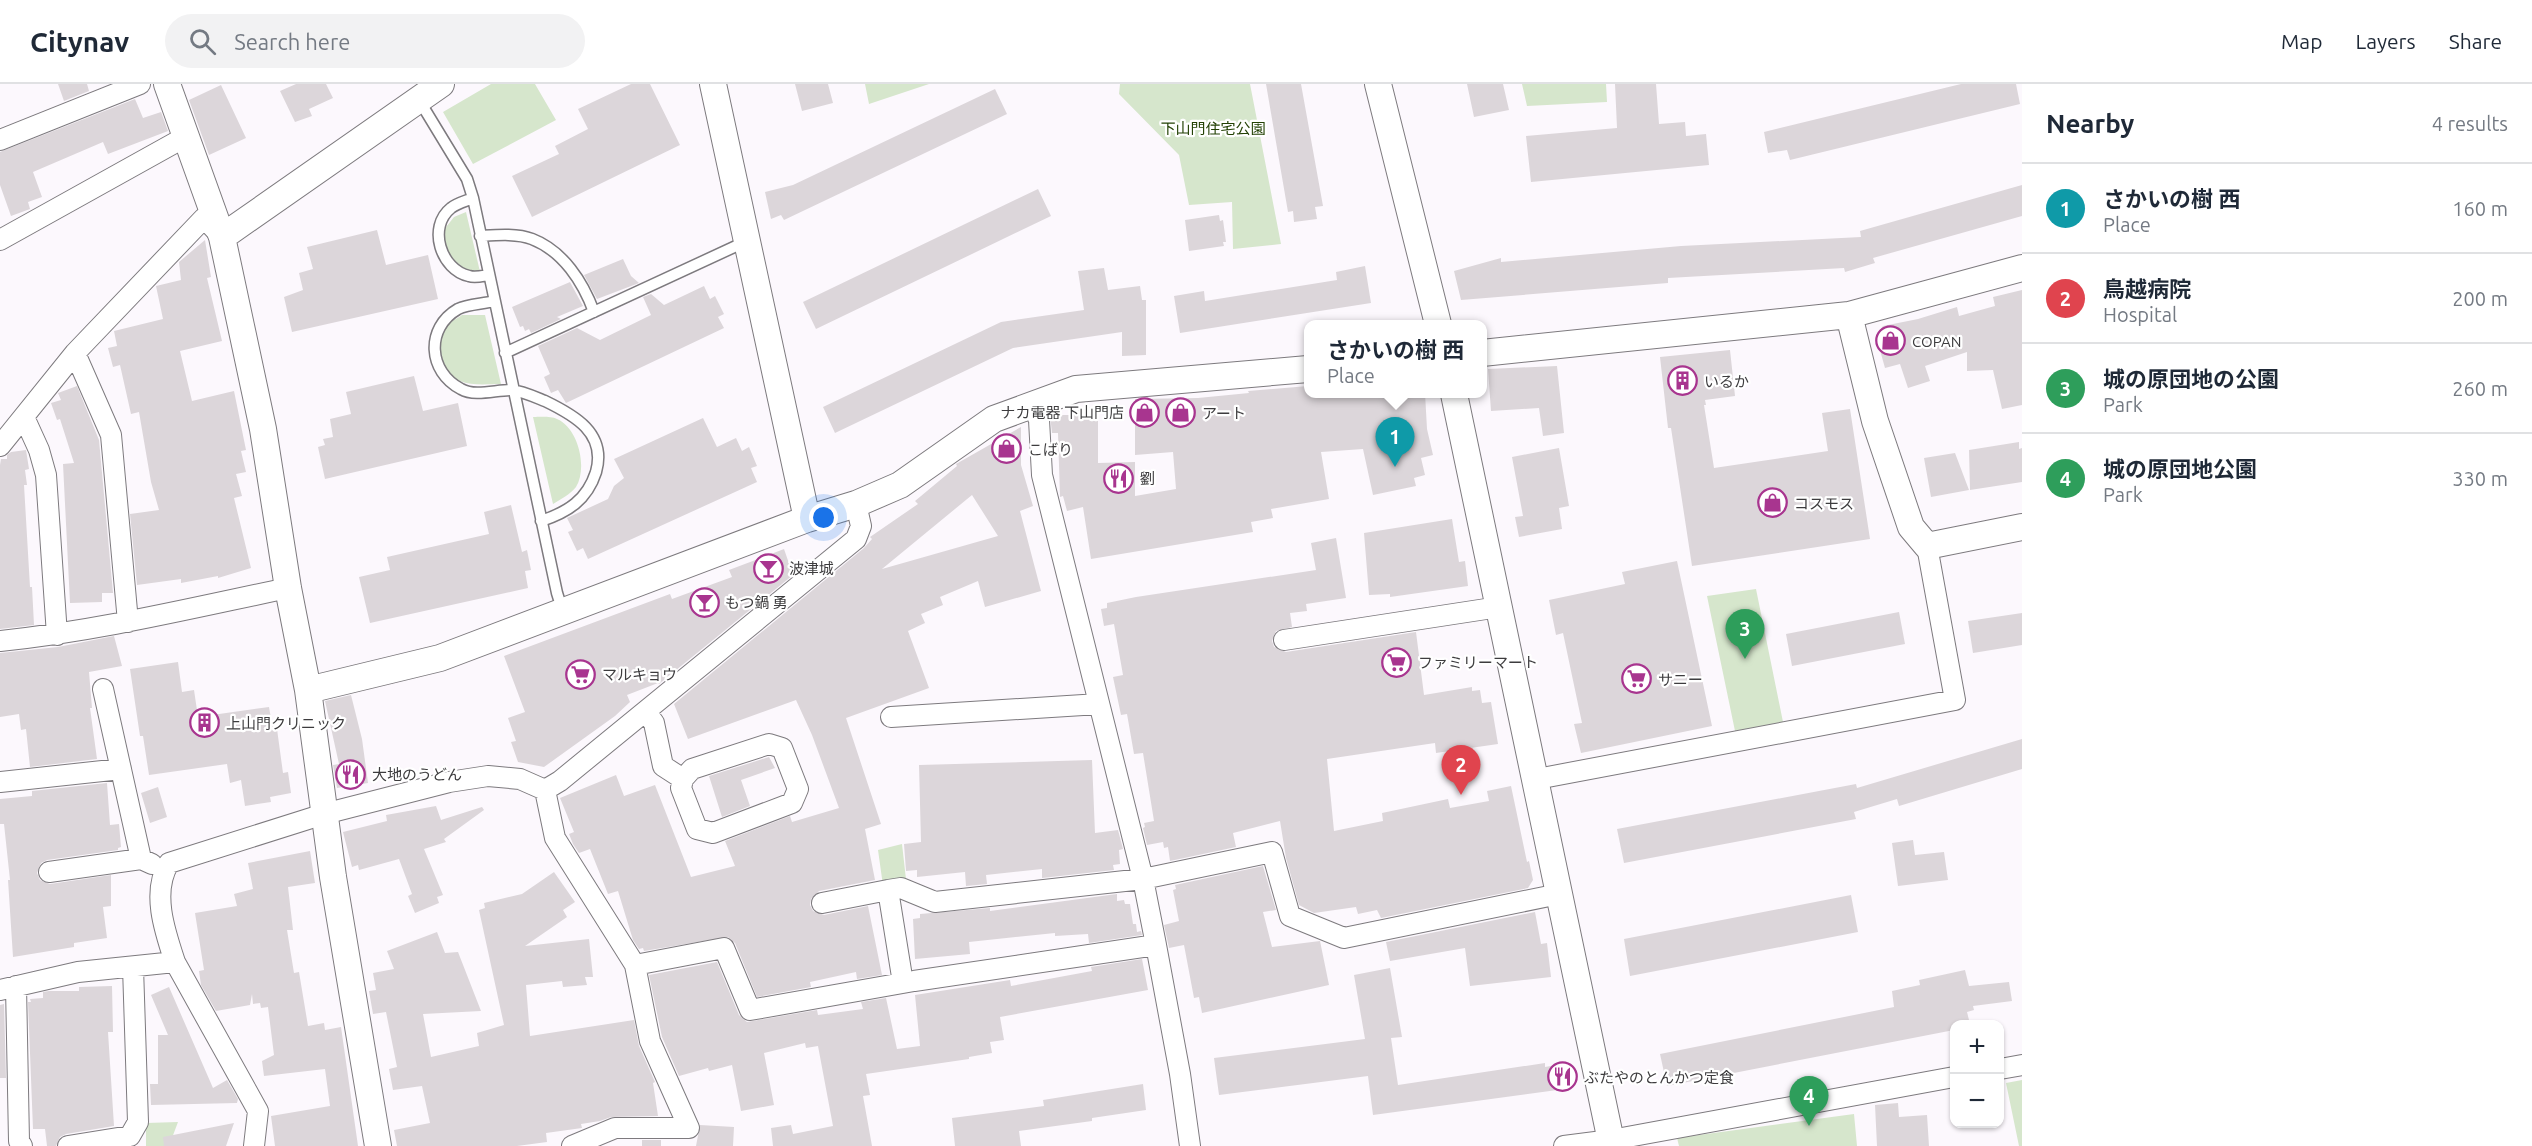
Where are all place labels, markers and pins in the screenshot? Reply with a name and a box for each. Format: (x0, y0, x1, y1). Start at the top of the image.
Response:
shop icon: COPAN (1875, 325, 1907, 357)
place label: COPAN (1912, 333, 1961, 350)
building icon: いるか (1667, 365, 1699, 397)
place label: いるか (1704, 373, 1749, 390)
shop icon: ナカ電器 下山門店 (1129, 396, 1161, 428)
shop icon: アート (1165, 397, 1197, 429)
place label: ナカ電器 下山門店 (1001, 404, 1124, 421)
place label: アート (1202, 405, 1246, 422)
pin: 1 (1376, 418, 1414, 467)
shop icon: こばり (991, 433, 1023, 465)
place label: こばり (1028, 441, 1073, 458)
restaurant icon: 劉 (1103, 462, 1135, 494)
place label: 劉 (1140, 470, 1155, 487)
shop icon: コスモス (1757, 487, 1789, 519)
place label: コスモス (1794, 495, 1854, 512)
bar icon: 波津城 (752, 552, 784, 584)
place label: 波津城 (789, 560, 834, 577)
bar icon: もつ鍋 勇 (688, 586, 720, 618)
place label: もつ鍋 勇 (725, 594, 788, 611)
pin: 3 (1726, 610, 1764, 659)
supermarket icon: ファミリーマート (1381, 646, 1413, 678)
place label: ファミリーマート (1418, 654, 1538, 671)
supermarket icon: マルキョウ (565, 658, 597, 690)
supermarket icon: サニー (1621, 663, 1653, 695)
place label: マルキョウ (602, 666, 677, 683)
place label: サニー (1658, 671, 1703, 688)
building icon: 上山門クリニック (189, 707, 221, 739)
place label: 上山門クリニック (226, 715, 346, 732)
pin: 2 (1442, 746, 1480, 795)
restaurant icon: 大地のうどん (335, 758, 367, 790)
place label: 大地のうどん (372, 766, 462, 783)
restaurant icon: ぶたやのとんかつ定食 (1547, 1061, 1579, 1093)
place label: ぶたやのとんかつ定食 (1584, 1069, 1734, 1086)
pin: 4 (1790, 1076, 1828, 1126)

